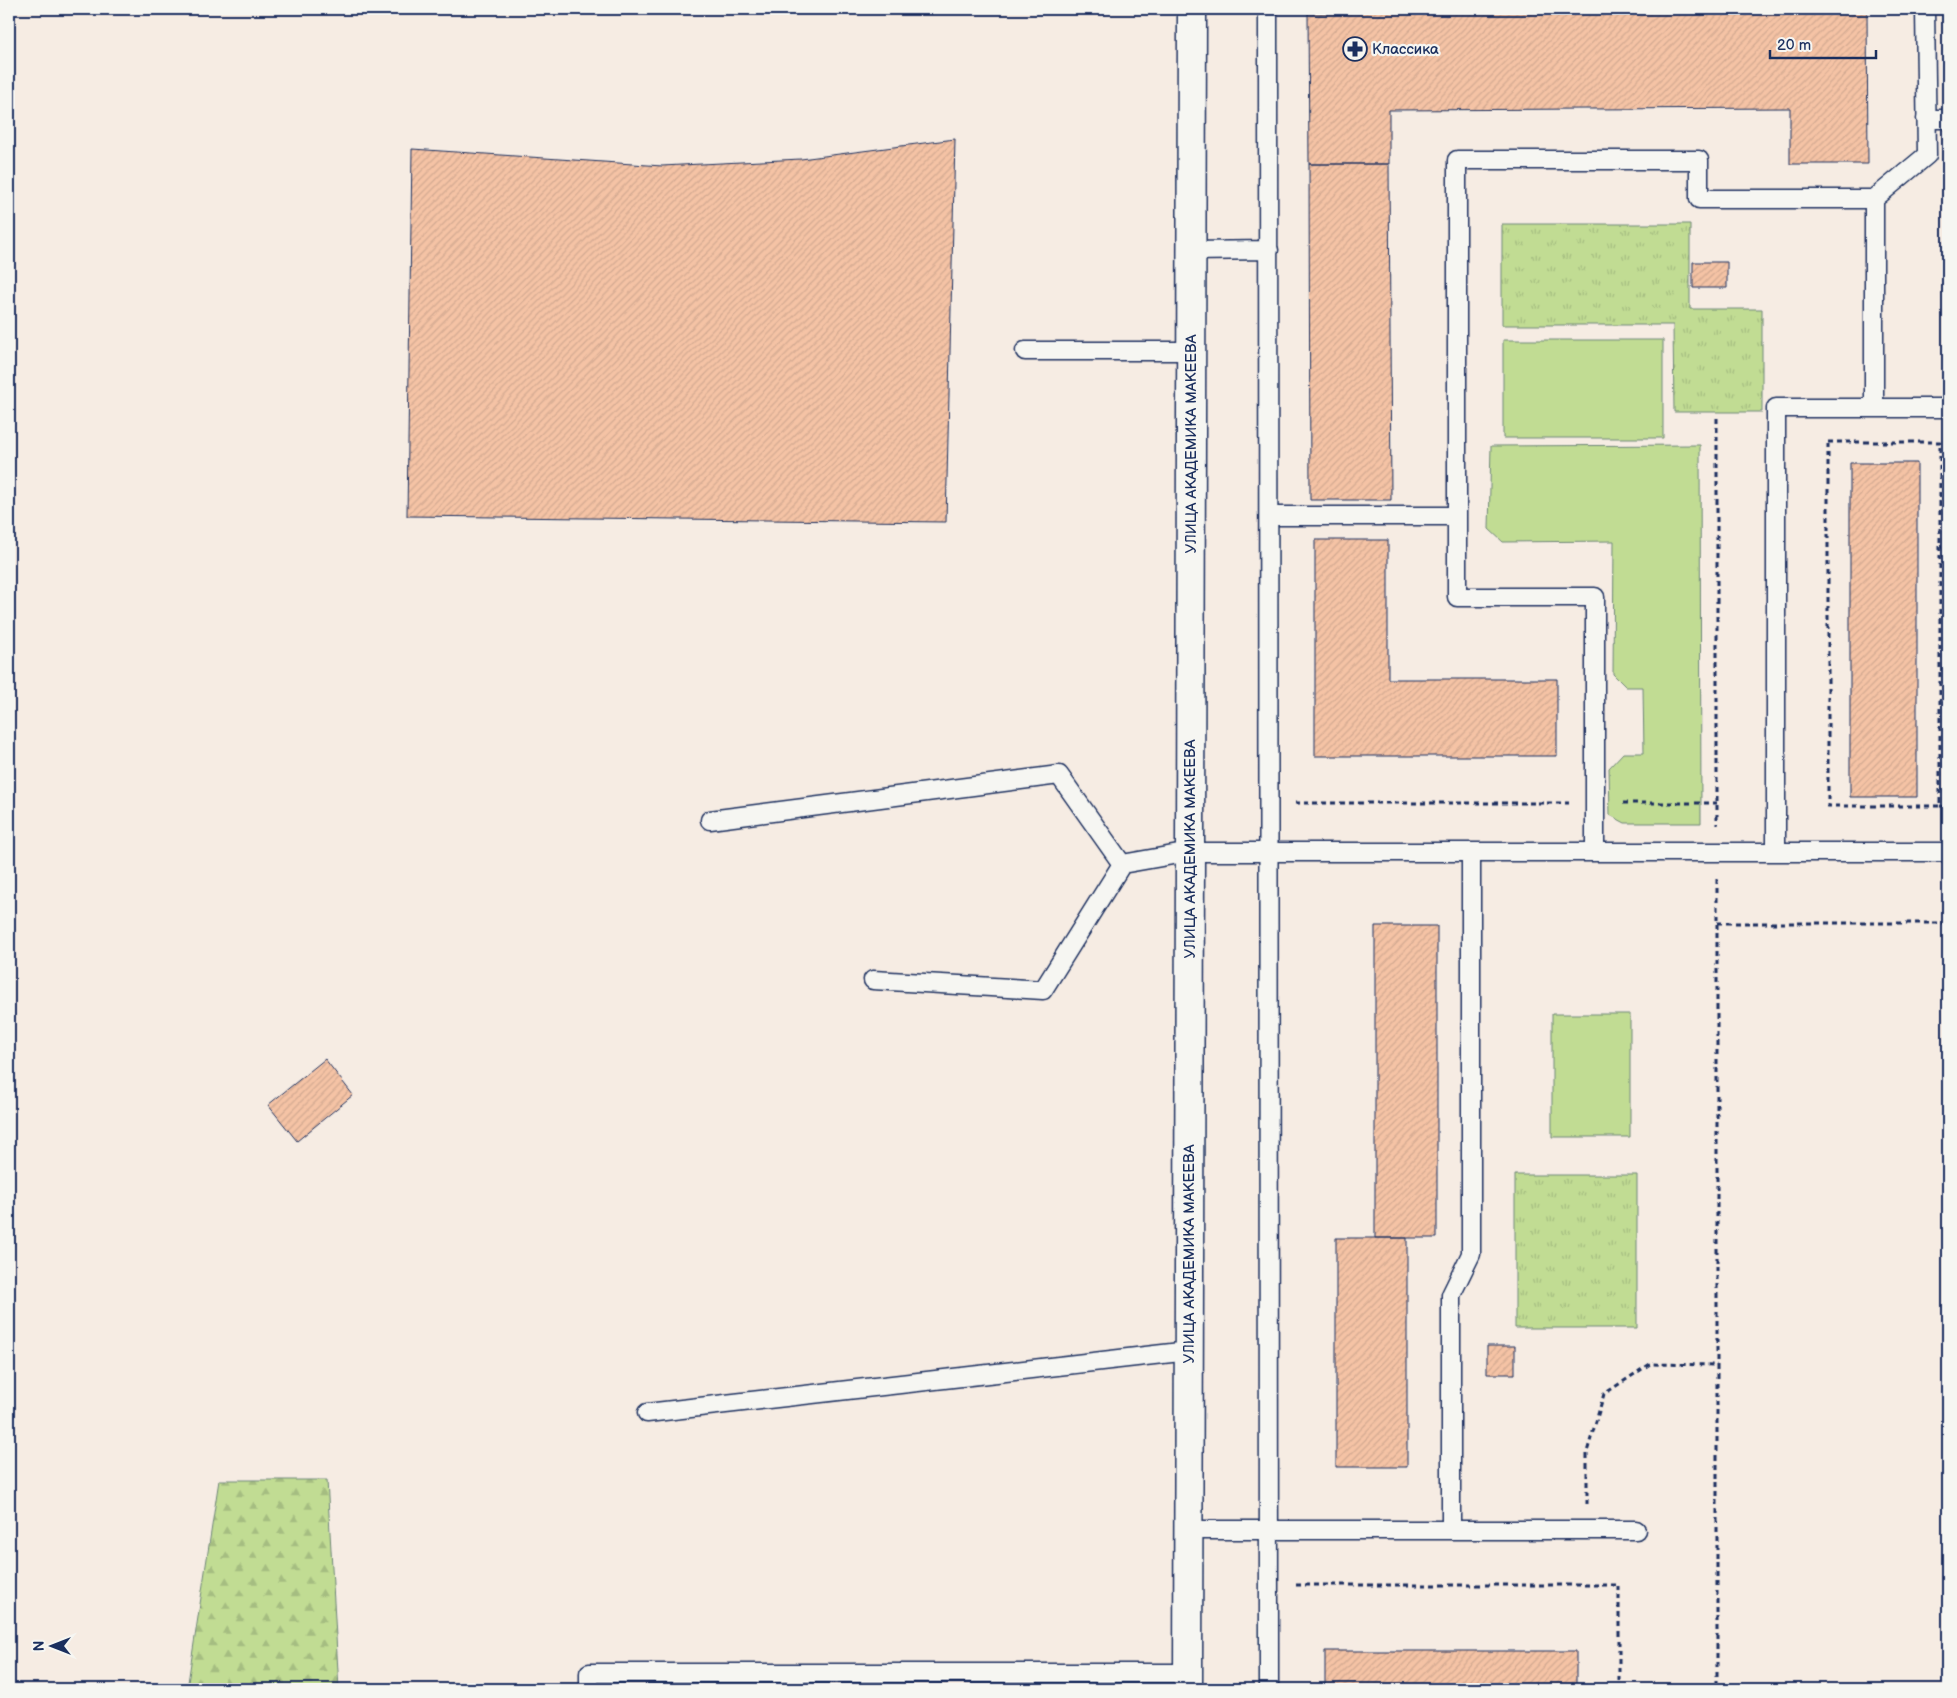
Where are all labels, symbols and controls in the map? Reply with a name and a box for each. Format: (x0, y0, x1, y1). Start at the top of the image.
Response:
scale bar (1770, 28, 1876, 60)
pharmacy icon: Классика (1342, 36, 1368, 62)
text: 20 m (1777, 36, 1811, 55)
place label: Классика (1372, 40, 1439, 59)
street label: УЛИЦА АКАДЕМИКА МАКЕЕВА (1182, 333, 1201, 554)
street label: УЛИЦА АКАДЕМИКА МАКЕЕВА (1181, 738, 1200, 959)
street label: УЛИЦА АКАДЕМИКА МАКЕЕВА (1180, 1143, 1199, 1364)
north arrow (28, 1620, 78, 1670)
text: N (31, 1641, 48, 1651)

